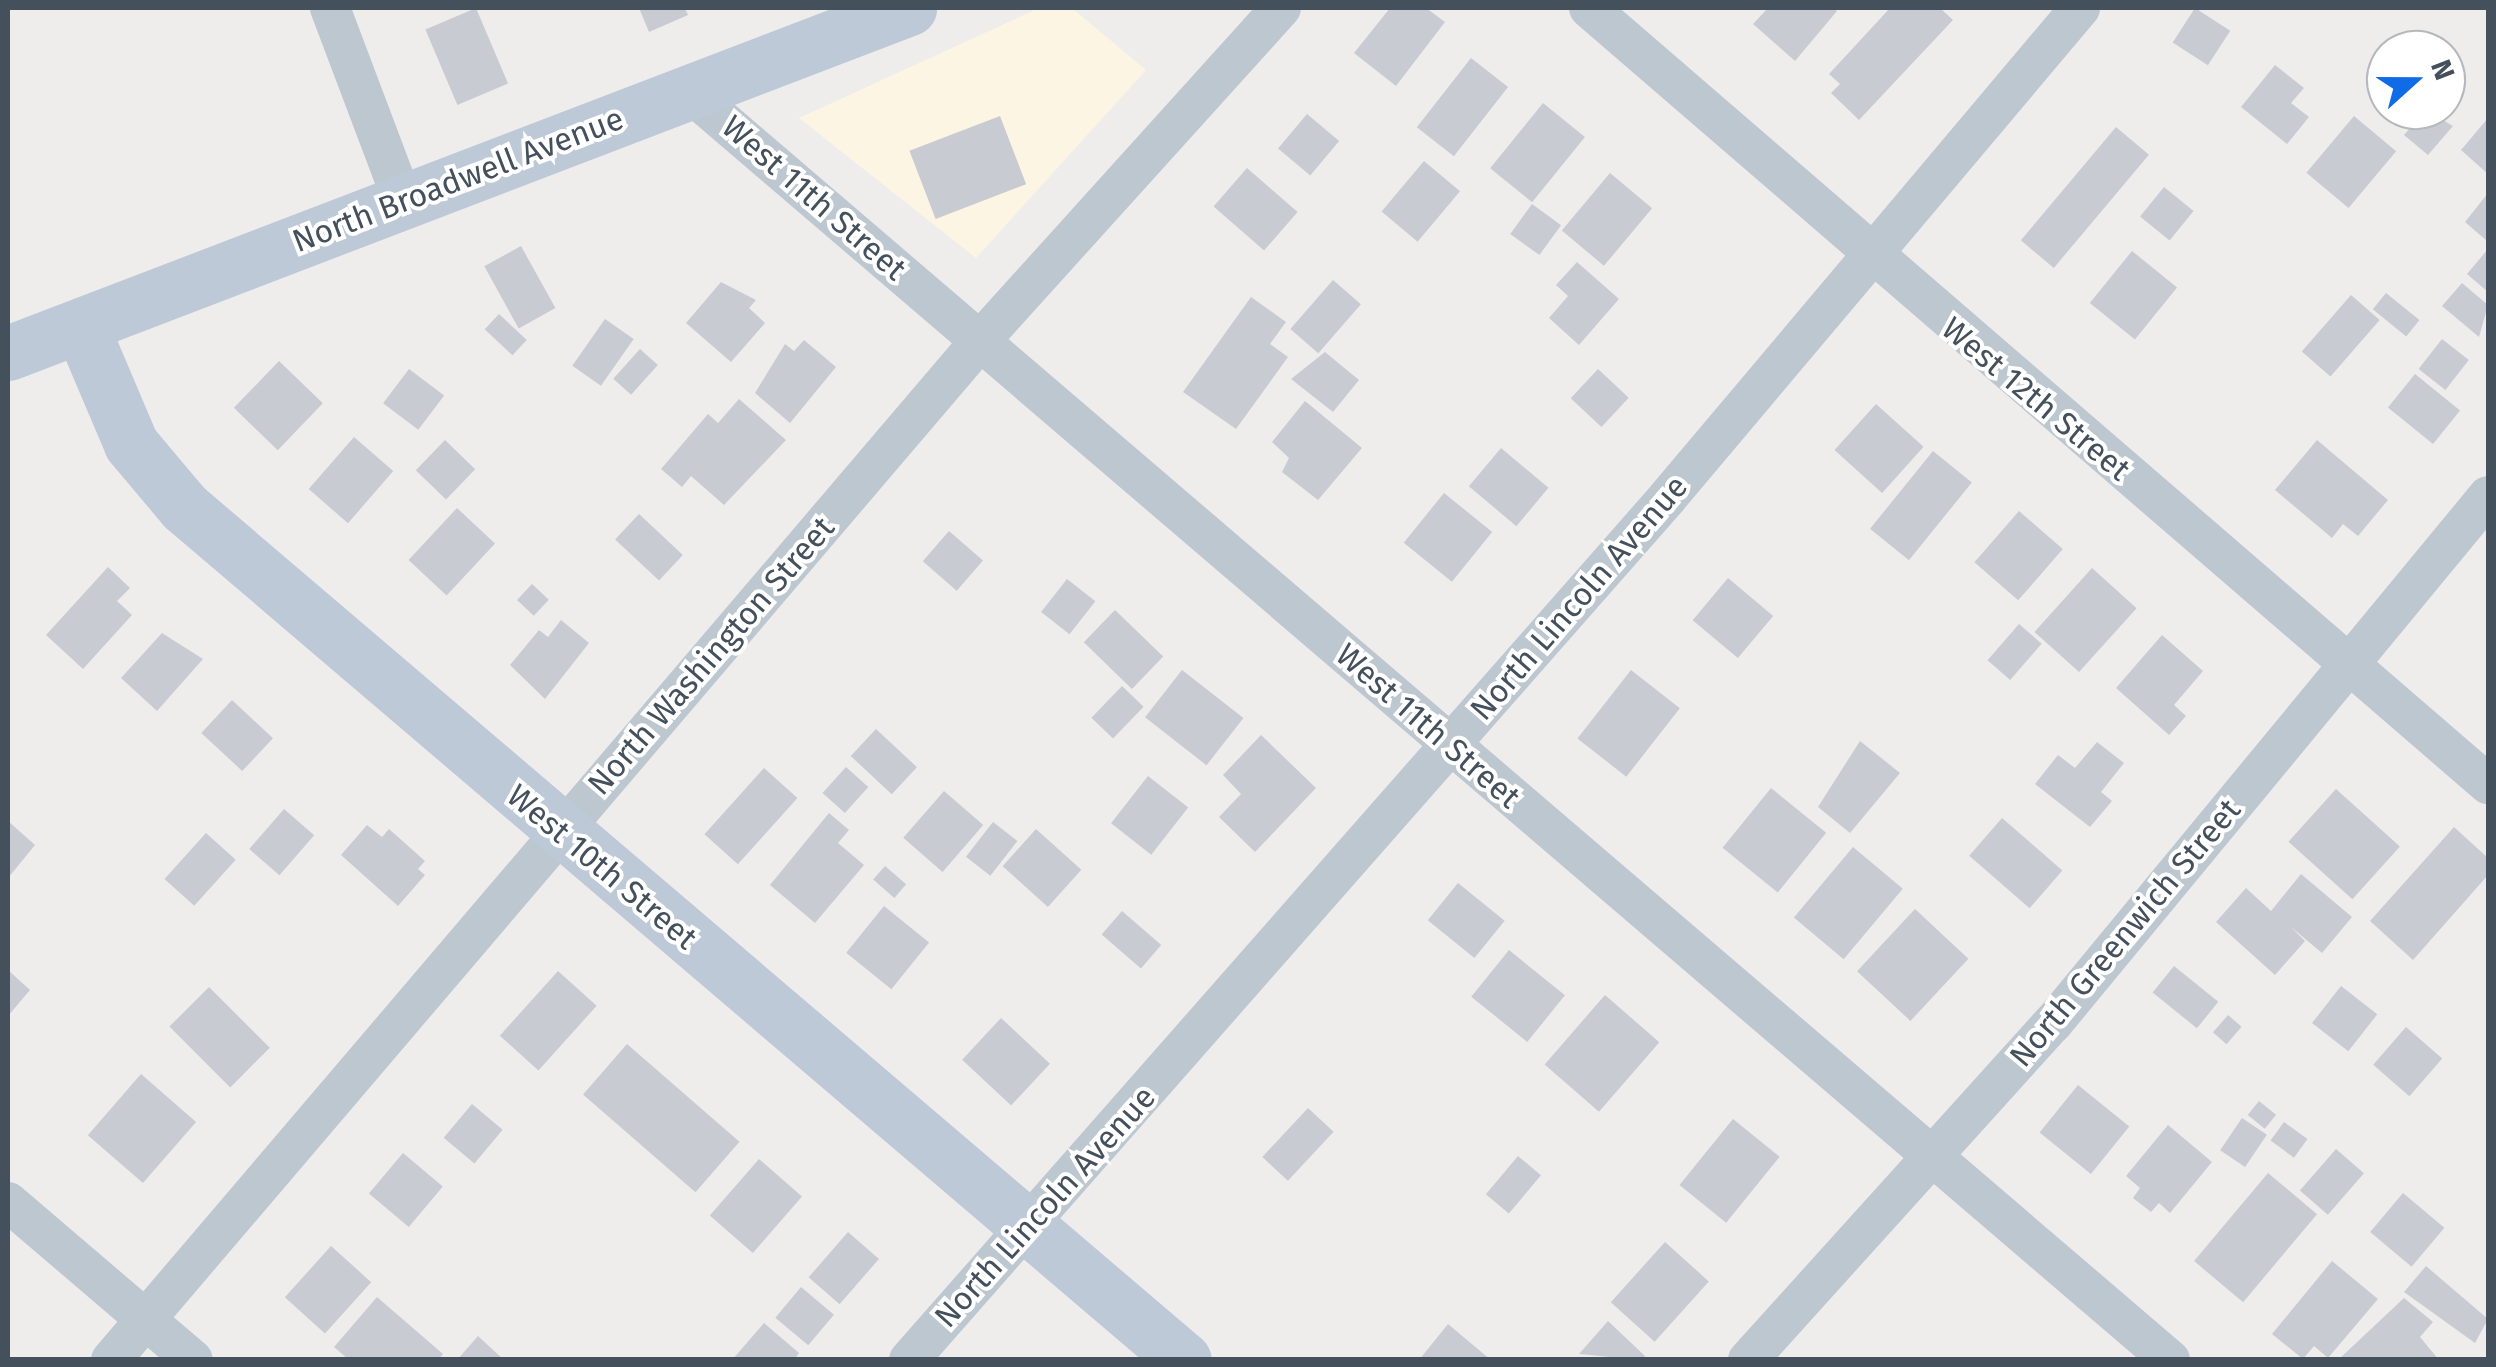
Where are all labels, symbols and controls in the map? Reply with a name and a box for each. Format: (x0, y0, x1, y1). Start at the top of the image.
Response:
north arrow (2366, 30, 2466, 130)
text: N (2424, 55, 2461, 84)
street label: North Broadwell Avenue (287, 99, 629, 261)
street label: West 11th Street (714, 108, 914, 288)
street label: West 12th Street (1934, 309, 2138, 489)
street label: North Lincoln Avenue (1462, 468, 1696, 728)
street label: North Washington Street (580, 509, 842, 803)
street label: West 11th Street (1328, 636, 1528, 816)
street label: West 10th Street (499, 776, 705, 958)
street label: North Greenwich Street (2002, 791, 2248, 1075)
street label: North Lincoln Avenue (926, 1078, 1164, 1336)

